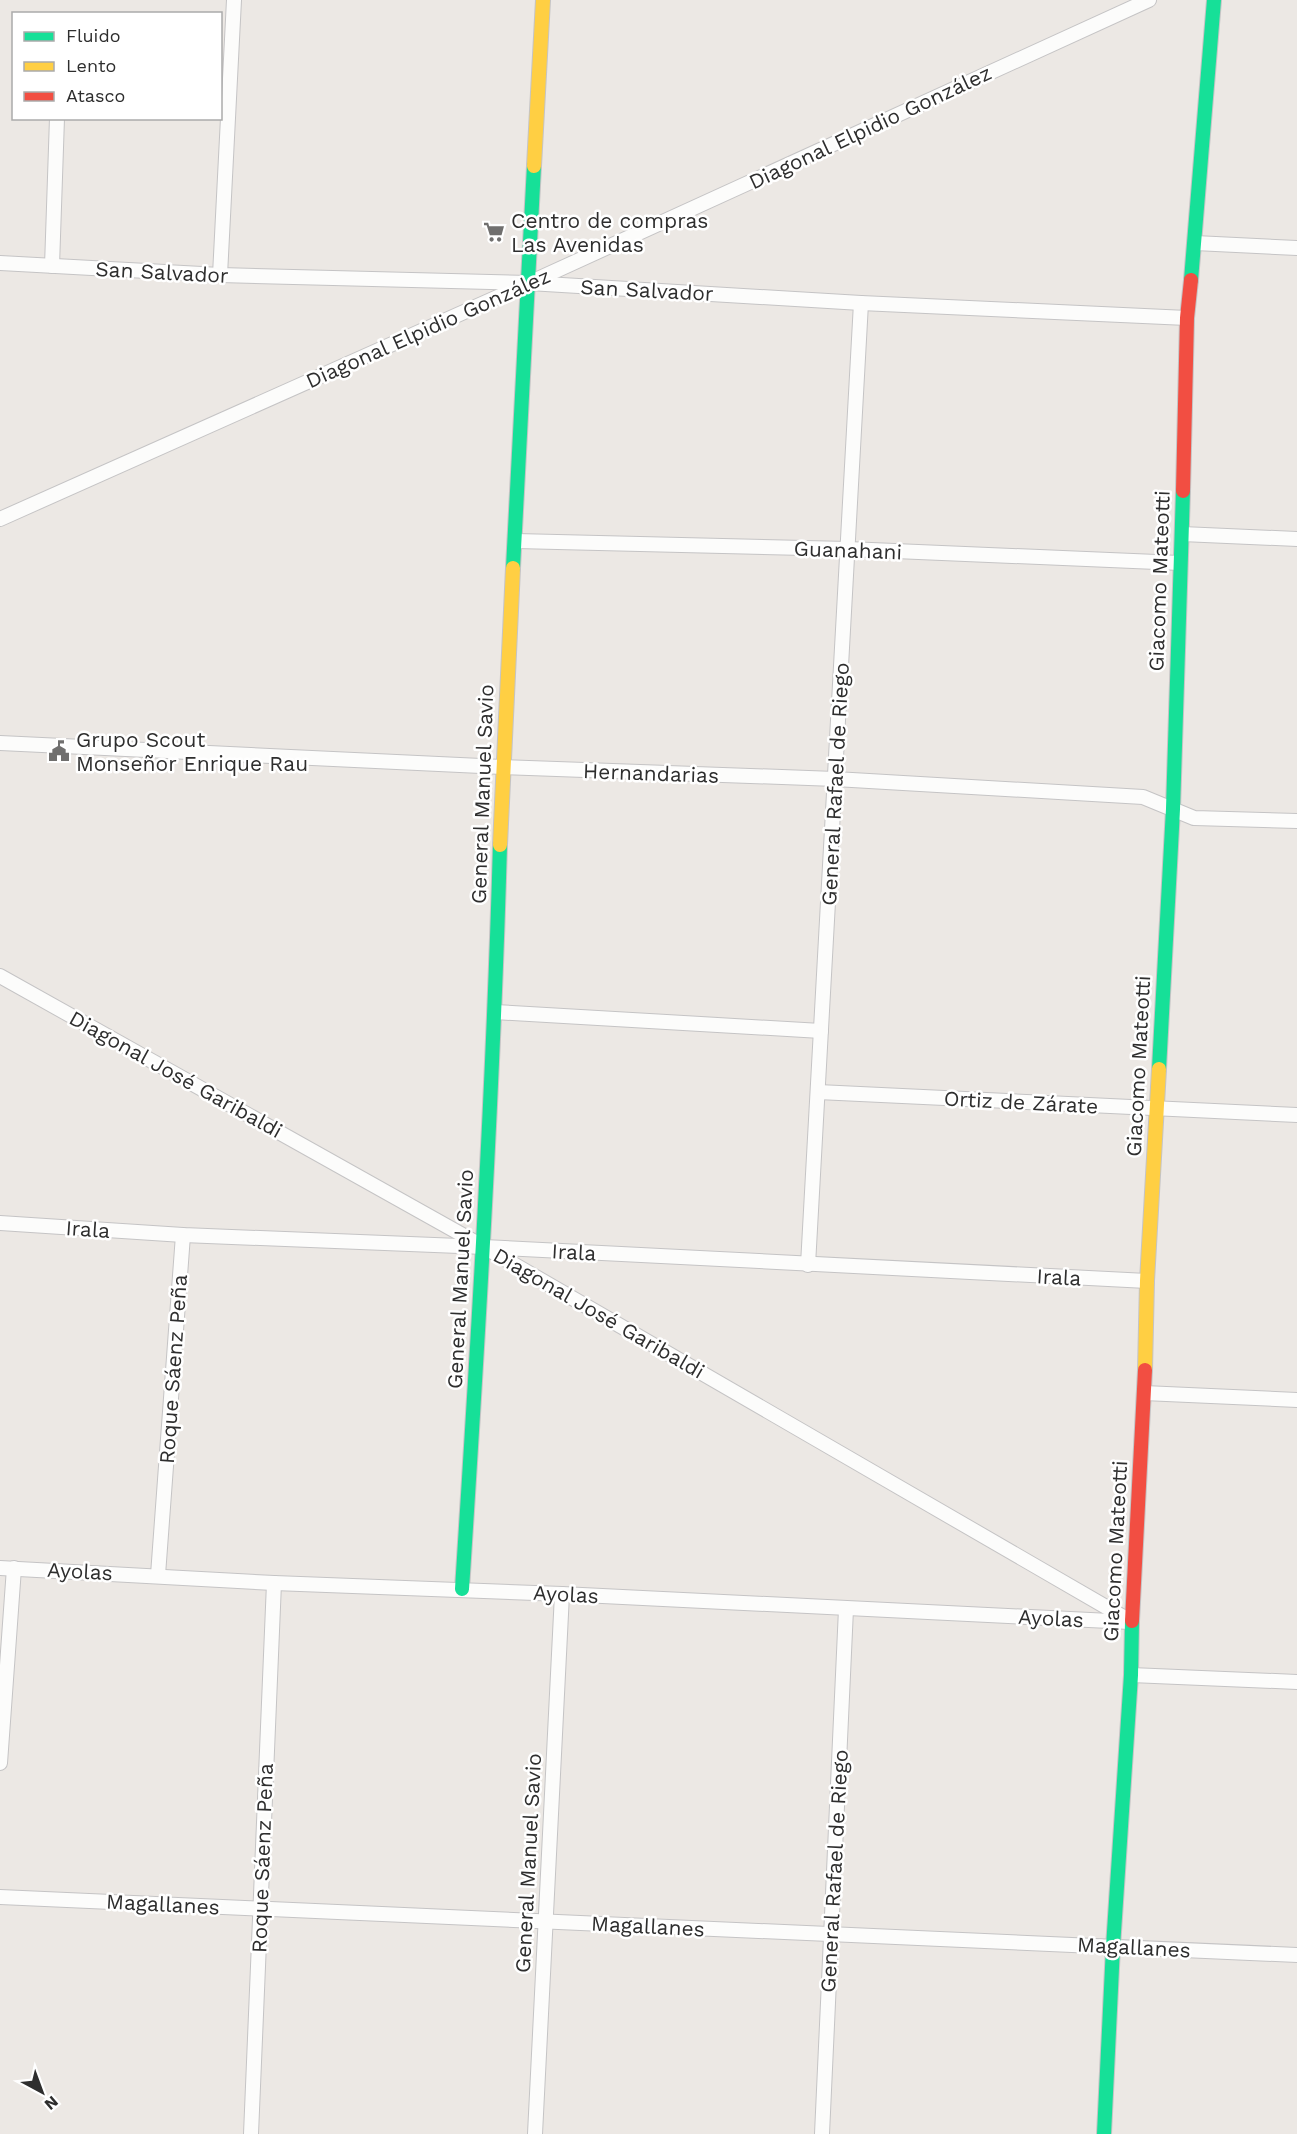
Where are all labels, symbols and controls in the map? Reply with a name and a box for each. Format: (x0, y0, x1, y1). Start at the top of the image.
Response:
legend (12, 12, 222, 120)
text: Fluido (66, 25, 120, 46)
text: Lento (66, 55, 116, 76)
street label: Diagonal Elpidio González (745, 60, 995, 194)
text: Atasco (66, 85, 125, 106)
place label: Centro de compras Las Avenidas (511, 208, 708, 257)
supermarket icon: Centro de compras Las Avenidas (482, 220, 506, 244)
street label: San Salvador (95, 256, 230, 288)
street label: Diagonal Elpidio González (302, 263, 554, 393)
street label: San Salvador (580, 274, 715, 306)
street label: Giacomo Mateotti (1143, 490, 1175, 672)
street label: Guanahani (793, 536, 903, 564)
street label: General Rafael de Riego (816, 662, 854, 906)
street label: General Manuel Savio (466, 684, 498, 904)
place label: Grupo Scout Monseñor Enrique Rau (76, 727, 308, 776)
public building icon: Grupo Scout Monseñor Enrique Rau (47, 739, 71, 763)
street label: Hernandarias (583, 758, 719, 788)
street label: Giacomo Mateotti (1121, 975, 1155, 1157)
street label: Diagonal José Garibaldi (65, 1005, 287, 1143)
street label: Ortiz de Zárate (943, 1085, 1099, 1119)
street label: General Manuel Savio (442, 1169, 478, 1389)
street label: Irala (65, 1215, 111, 1243)
street label: Irala (551, 1238, 597, 1266)
street label: Diagonal José Garibaldi (489, 1242, 709, 1384)
street label: Irala (1036, 1263, 1082, 1291)
street label: Roque Sáenz Peña (154, 1273, 192, 1465)
street label: Giacomo Mateotti (1098, 1460, 1132, 1642)
street label: Ayolas (47, 1557, 113, 1585)
street label: Ayolas (533, 1580, 599, 1608)
street label: Ayolas (1018, 1604, 1084, 1632)
street label: General Rafael de Riego (815, 1749, 853, 1993)
street label: General Manuel Savio (510, 1753, 546, 1973)
street label: Roque Sáenz Peña (246, 1763, 278, 1953)
street label: Magallanes (106, 1889, 220, 1919)
street label: Magallanes (591, 1911, 705, 1941)
street label: Magallanes (1077, 1932, 1191, 1962)
north arrow (12, 2062, 72, 2122)
text: N (41, 2092, 62, 2114)

